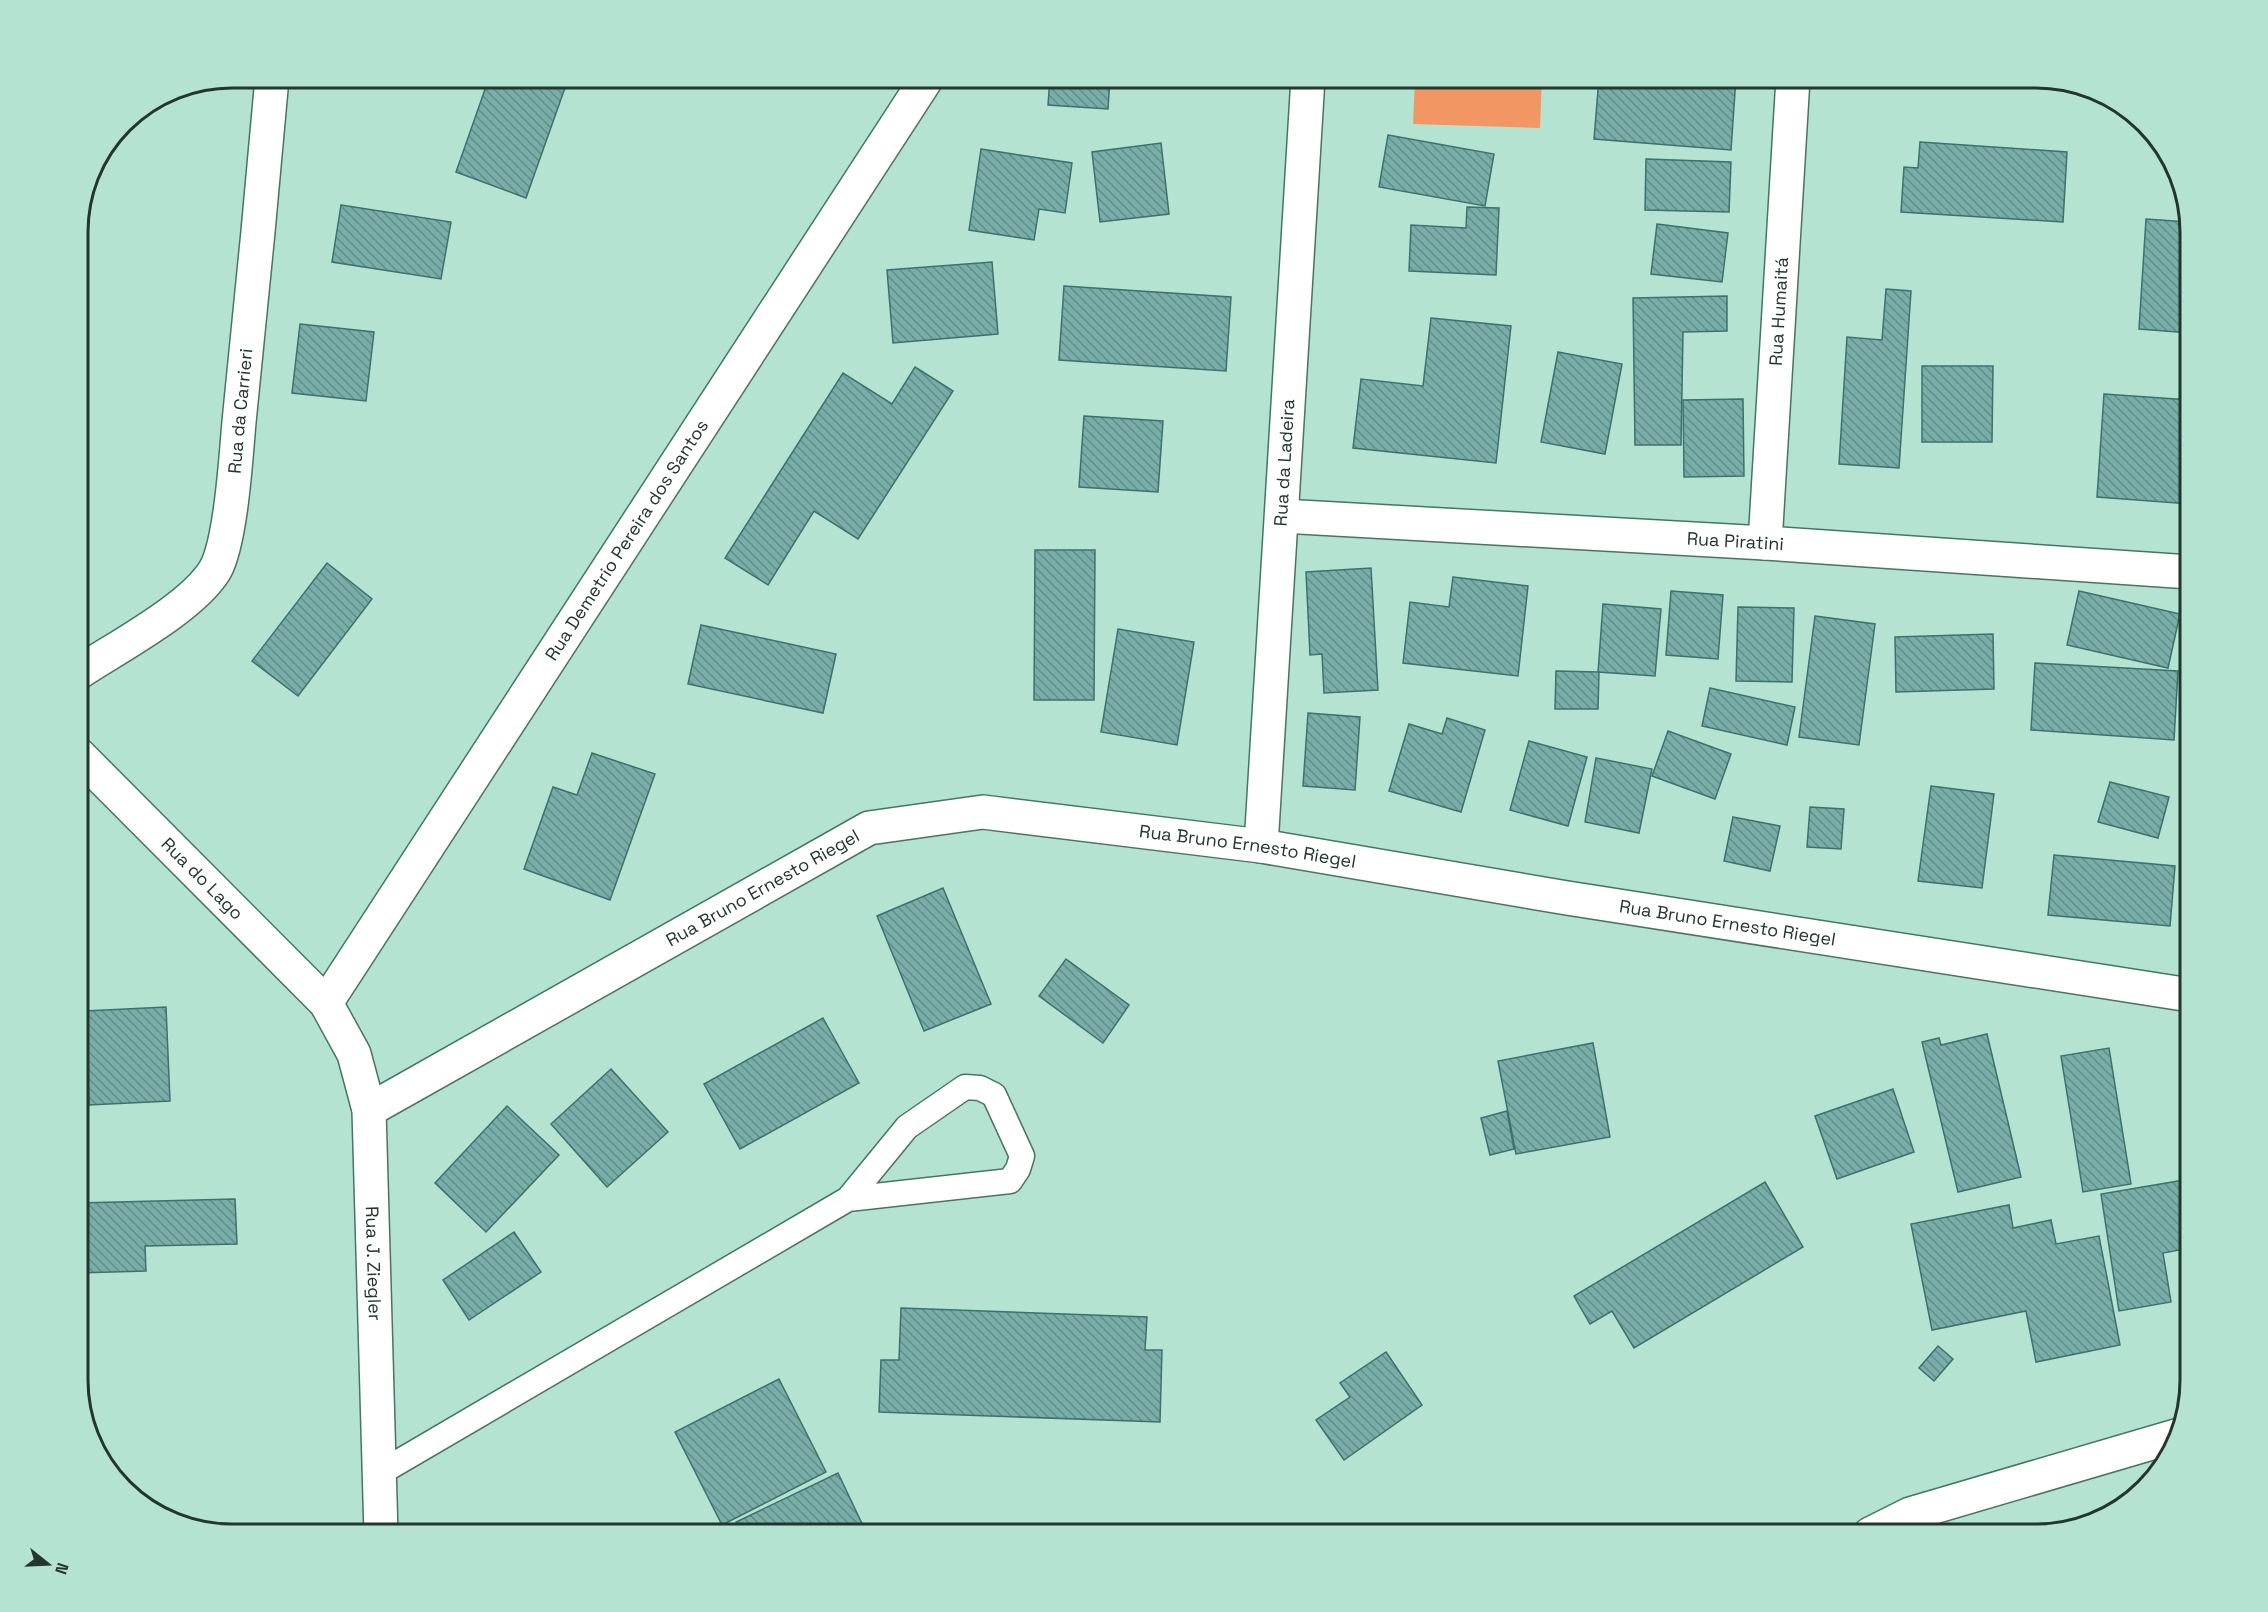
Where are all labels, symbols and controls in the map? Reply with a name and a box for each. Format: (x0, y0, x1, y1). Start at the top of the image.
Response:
street label: Rua Humaitá (1764, 256, 1793, 367)
street label: Rua da Carrieri (223, 347, 257, 475)
street label: Rua da Ladeira (1269, 398, 1299, 527)
street label: Rua Demetrio Pereira dos Santos (540, 415, 713, 665)
street label: Rua Piratini (1686, 527, 1785, 555)
street label: Rua Bruno Ernesto Riegel (1138, 819, 1358, 873)
street label: Rua Bruno Ernesto Riegel (662, 824, 863, 951)
street label: Rua do Lago (157, 832, 249, 925)
street label: Rua Bruno Ernesto Riegel (1618, 894, 1837, 951)
street label: Rua J. Ziegler (361, 1206, 387, 1321)
north arrow (18, 1534, 78, 1594)
text: N (50, 1560, 73, 1577)

